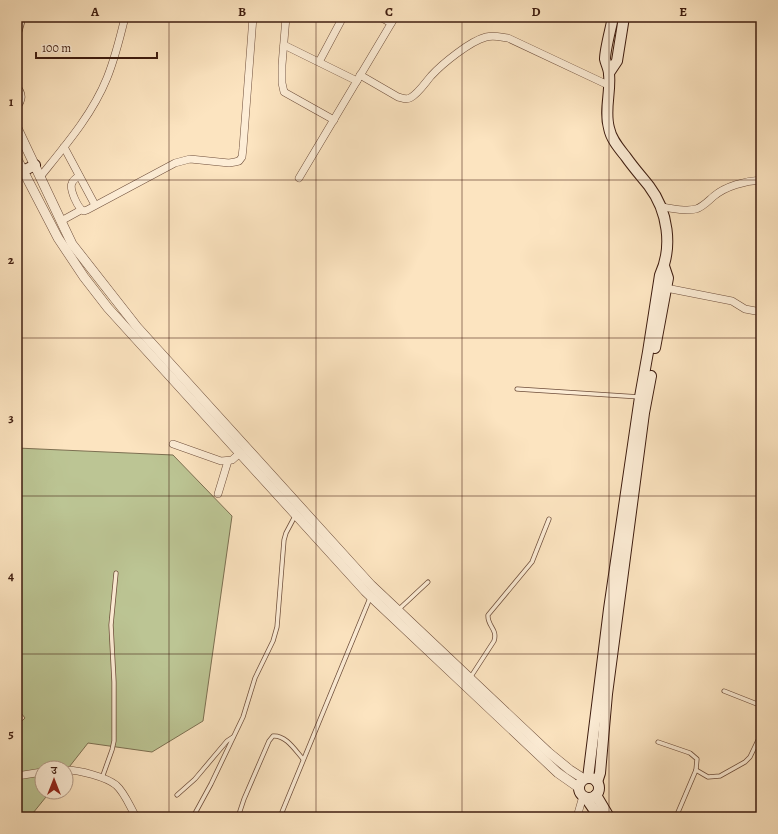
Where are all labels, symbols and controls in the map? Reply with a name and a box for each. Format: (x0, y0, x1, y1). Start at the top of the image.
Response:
text: A (90, 3, 100, 20)
text: B (238, 3, 246, 20)
text: C (385, 3, 393, 20)
text: D (531, 3, 541, 20)
text: E (679, 3, 687, 20)
scale bar (36, 34, 157, 60)
text: 100 m (42, 40, 71, 56)
text: 1 (9, 93, 14, 110)
text: 2 (8, 251, 15, 268)
text: 3 (8, 409, 14, 426)
text: 4 (8, 567, 14, 584)
text: 5 (8, 725, 14, 742)
north arrow (34, 760, 74, 800)
text: उ (50, 763, 58, 778)

